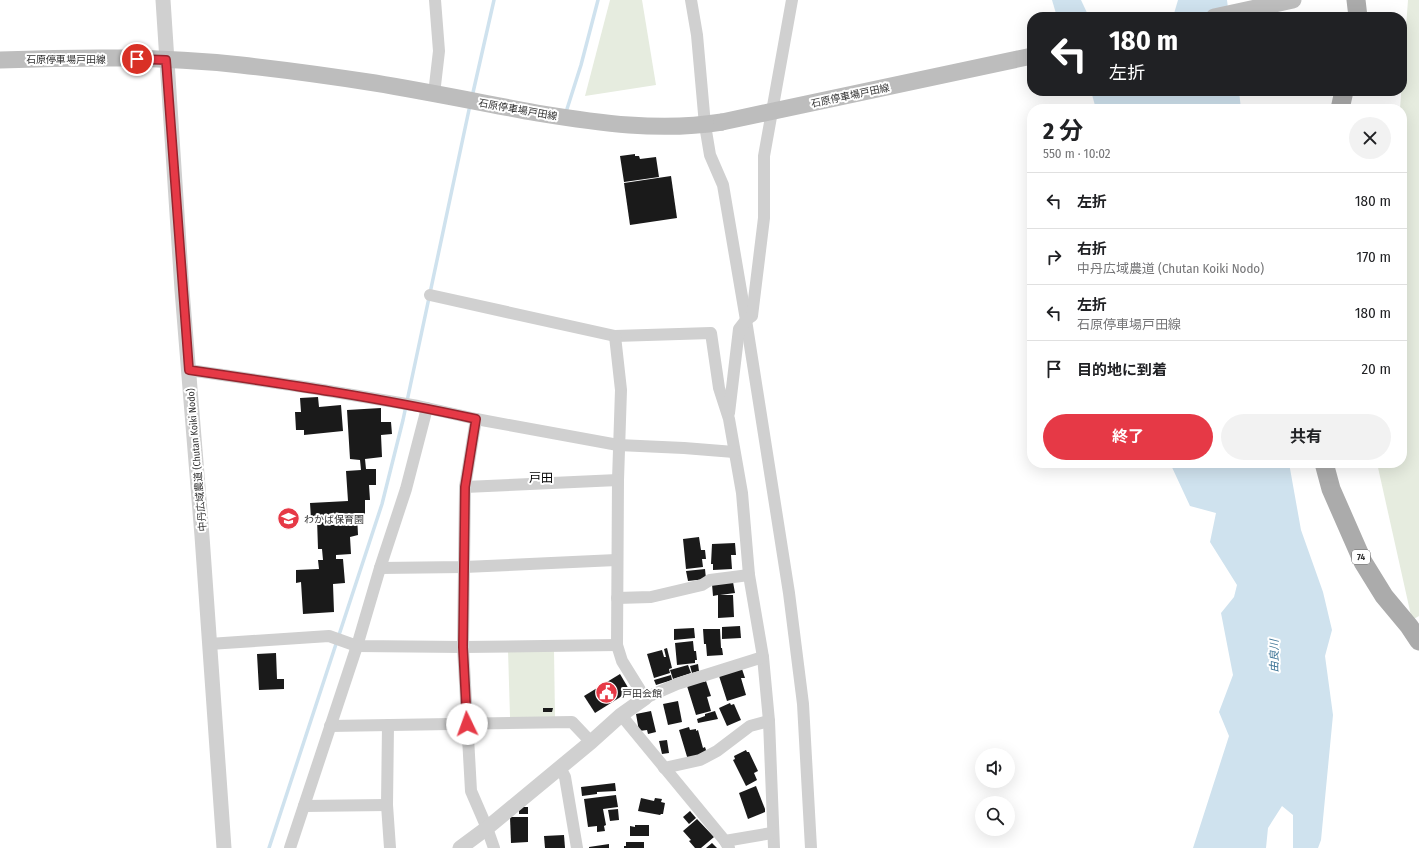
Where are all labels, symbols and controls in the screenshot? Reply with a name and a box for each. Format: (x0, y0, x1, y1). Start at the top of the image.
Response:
text: 180 m (1109, 24, 1178, 57)
icon: left (1043, 28, 1095, 80)
pin (120, 42, 154, 76)
icon: arrive (126, 48, 148, 70)
street label: 石原停車場戸田線 (26, 54, 106, 66)
text: 左折 (1109, 62, 1145, 84)
street label: 石原停車場戸田線 (810, 82, 891, 110)
street label: 石原停車場戸田線 (477, 97, 558, 123)
text: 2 分 (1043, 117, 1083, 145)
button: close (1349, 117, 1391, 159)
text: 550 m · 10:02 (1043, 146, 1111, 161)
icon: left (1043, 190, 1065, 212)
text: 180 m (1355, 192, 1391, 210)
text: 左折 (1077, 193, 1107, 211)
text: 右折 (1077, 240, 1107, 258)
icon: right (1043, 246, 1065, 268)
text: 170 m (1356, 248, 1391, 266)
text: 中丹広域農道 (Chutan Koiki Nodo) (1077, 261, 1264, 276)
text: 左折 (1077, 296, 1107, 314)
icon: left (1043, 302, 1065, 324)
text: 180 m (1355, 304, 1391, 322)
text: 石原停車場戸田線 (1077, 317, 1181, 332)
icon: arrive (1043, 358, 1065, 380)
text: 20 m (1362, 360, 1391, 378)
text: 目的地に到着 (1077, 361, 1167, 379)
street label: 中丹広域農道 (Chutan Koiki Nodo) (184, 388, 209, 532)
button: 終了 (1043, 414, 1213, 460)
button: 共有 (1221, 414, 1391, 460)
district label: 戸田 (529, 471, 553, 485)
school or university icon: わかば保育園 (275, 506, 301, 532)
place label: わかば保育園 (304, 514, 364, 526)
road number: 74 (1352, 550, 1370, 564)
water label: 由良川 (1268, 639, 1281, 673)
public building icon: 戸田会館 (594, 680, 620, 706)
place label: 戸田会館 (622, 688, 662, 700)
position arrow (446, 703, 488, 745)
map controls (975, 748, 1015, 836)
button: sound (975, 748, 1015, 788)
button: search (975, 796, 1015, 836)

